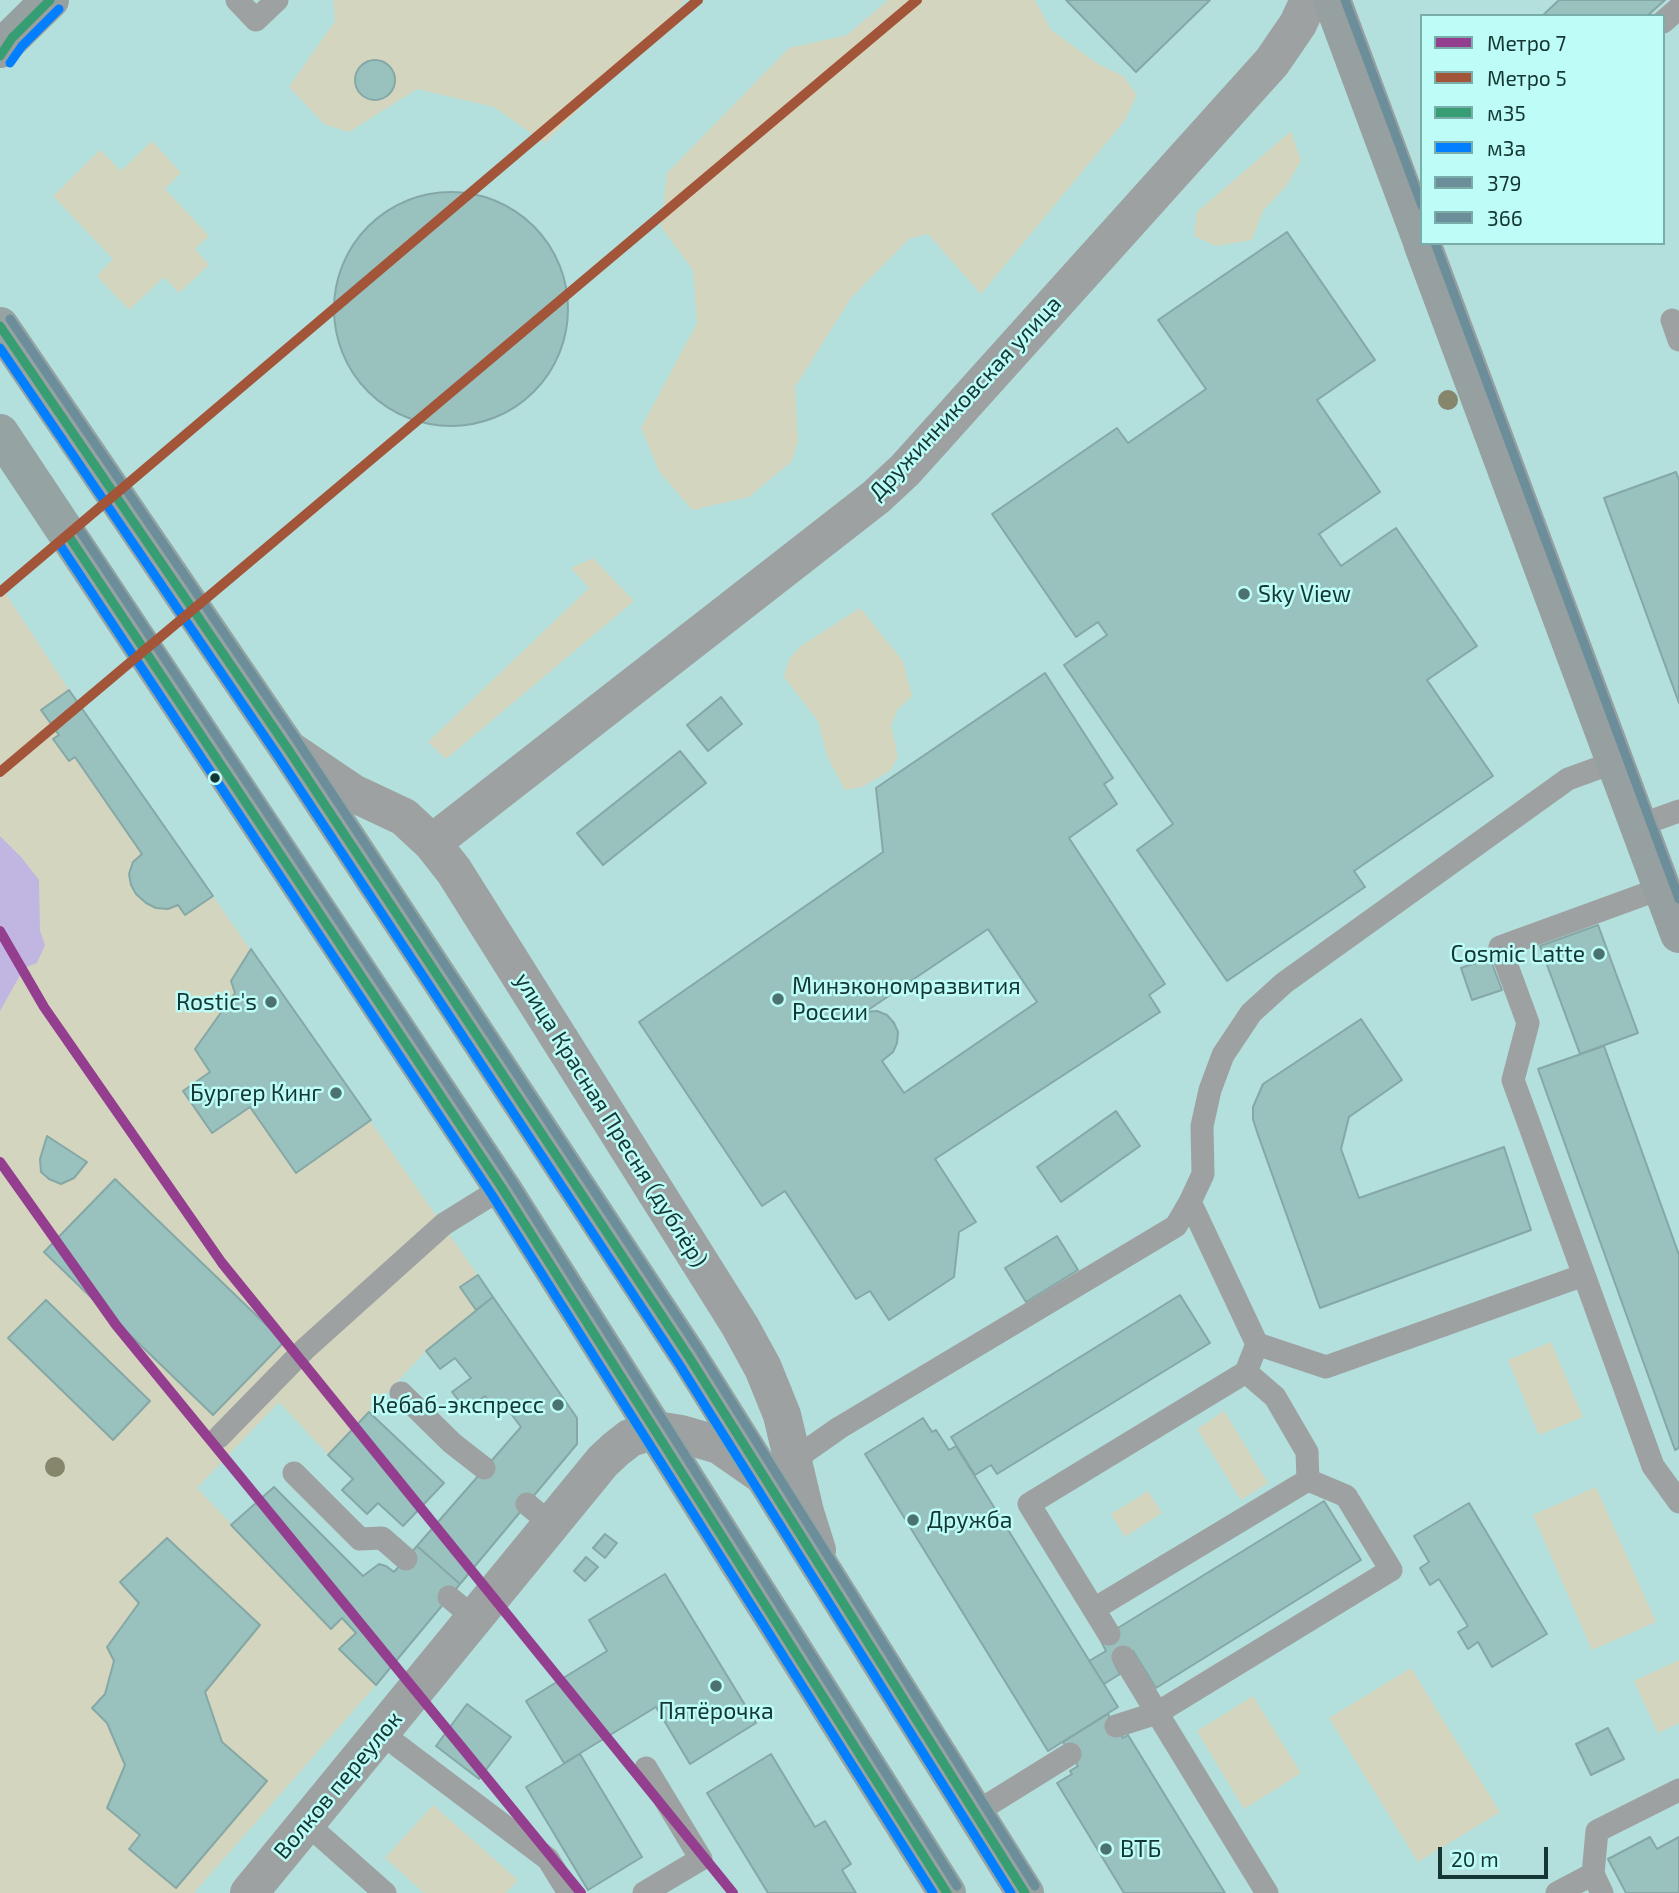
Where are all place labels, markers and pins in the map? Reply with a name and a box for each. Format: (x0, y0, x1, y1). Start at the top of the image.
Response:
place label: Sky View (1258, 580, 1351, 608)
marker: Sky View (1236, 586, 1252, 602)
unlabelled marker (208, 771, 222, 785)
place label: Cosmic Latte (1451, 940, 1585, 968)
marker: Cosmic Latte (1591, 946, 1607, 962)
place label: Минэкономразвития России (792, 972, 1021, 1026)
place label: Rostic's (176, 988, 257, 1016)
marker: Минэкономразвития России (770, 991, 786, 1007)
marker: Rostic's (263, 994, 279, 1010)
place label: Бургер Кинг (190, 1079, 322, 1107)
marker: Бургер Кинг (328, 1085, 344, 1101)
place label: Кебаб-экспресс (372, 1391, 544, 1419)
marker: Кебаб-экспресс (550, 1397, 566, 1413)
place label: Дружба (927, 1506, 1013, 1534)
marker: Дружба (905, 1512, 921, 1528)
marker: Пятёрочка (708, 1678, 724, 1694)
place label: Пятёрочка (658, 1697, 774, 1725)
place label: ВТБ (1120, 1835, 1161, 1863)
marker: ВТБ (1098, 1841, 1114, 1857)

